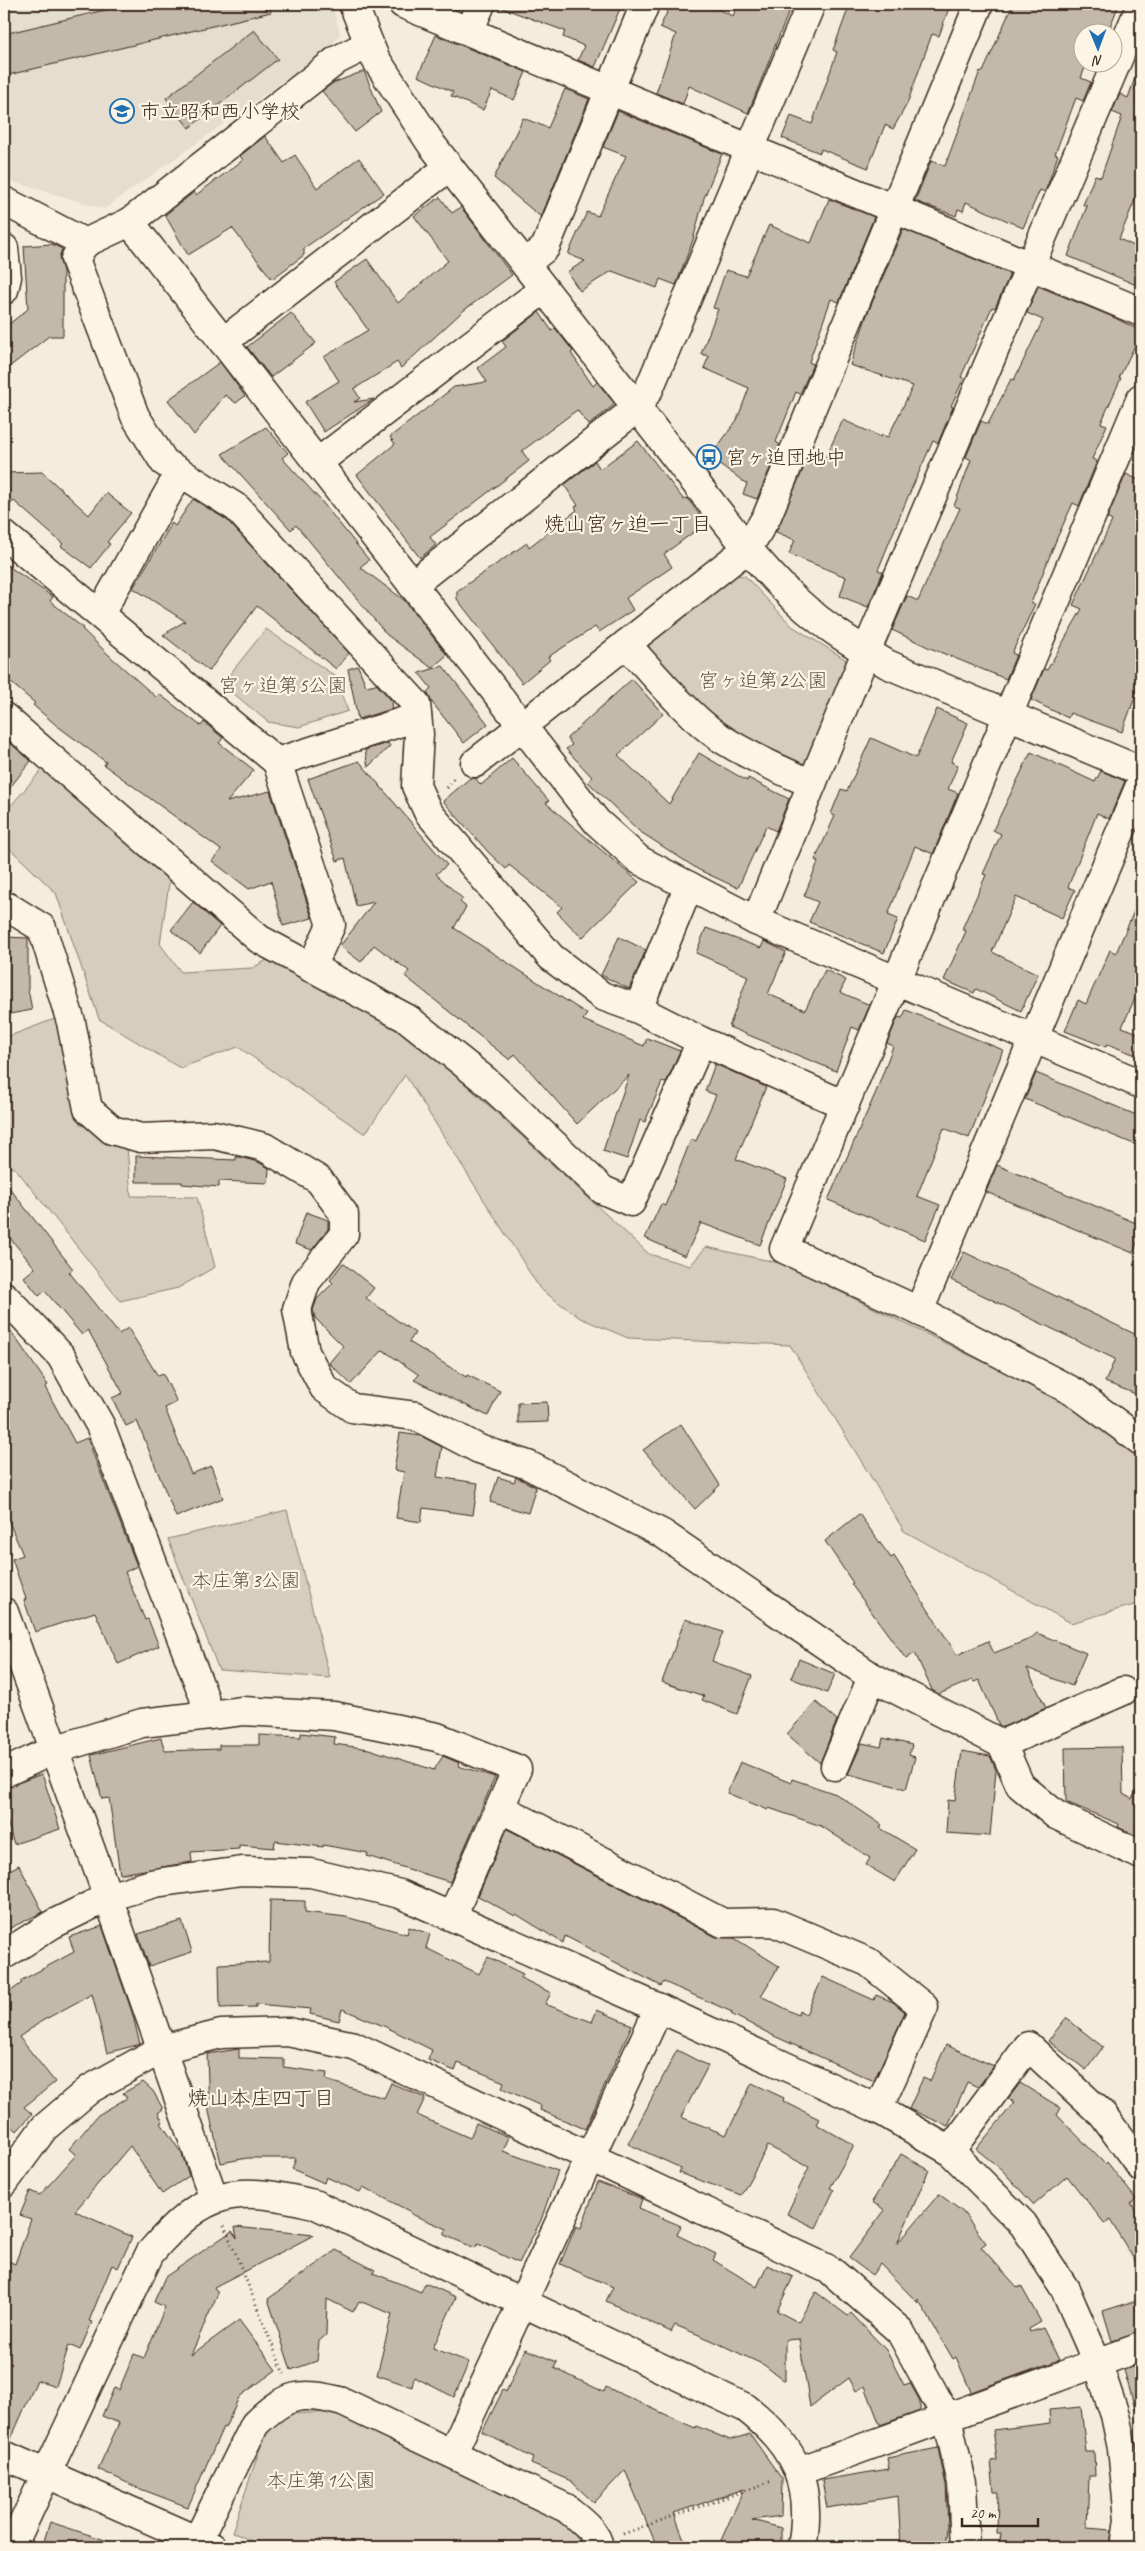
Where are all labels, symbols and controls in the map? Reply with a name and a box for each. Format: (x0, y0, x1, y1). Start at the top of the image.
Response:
north arrow (1072, 22, 1122, 72)
text: N (1091, 52, 1103, 69)
school or university icon: 市立昭和西小学校 (109, 98, 135, 124)
place label: 市立昭和西小学校 (140, 99, 300, 124)
bus stop icon: 宮ヶ迫団地中 (696, 444, 722, 470)
place label: 宮ヶ迫団地中 (726, 445, 846, 470)
district label: 焼山宮ヶ迫一丁目 (544, 511, 712, 537)
park label: 宮ヶ迫第2公園 (699, 668, 828, 693)
park label: 宮ヶ迫第5公園 (219, 673, 348, 698)
park label: 本庄第3公園 (192, 1568, 301, 1593)
district label: 焼山本庄四丁目 (188, 2085, 335, 2111)
park label: 本庄第1公園 (267, 2468, 376, 2493)
scale bar (962, 2496, 1039, 2528)
text: 20 m (970, 2504, 997, 2523)

